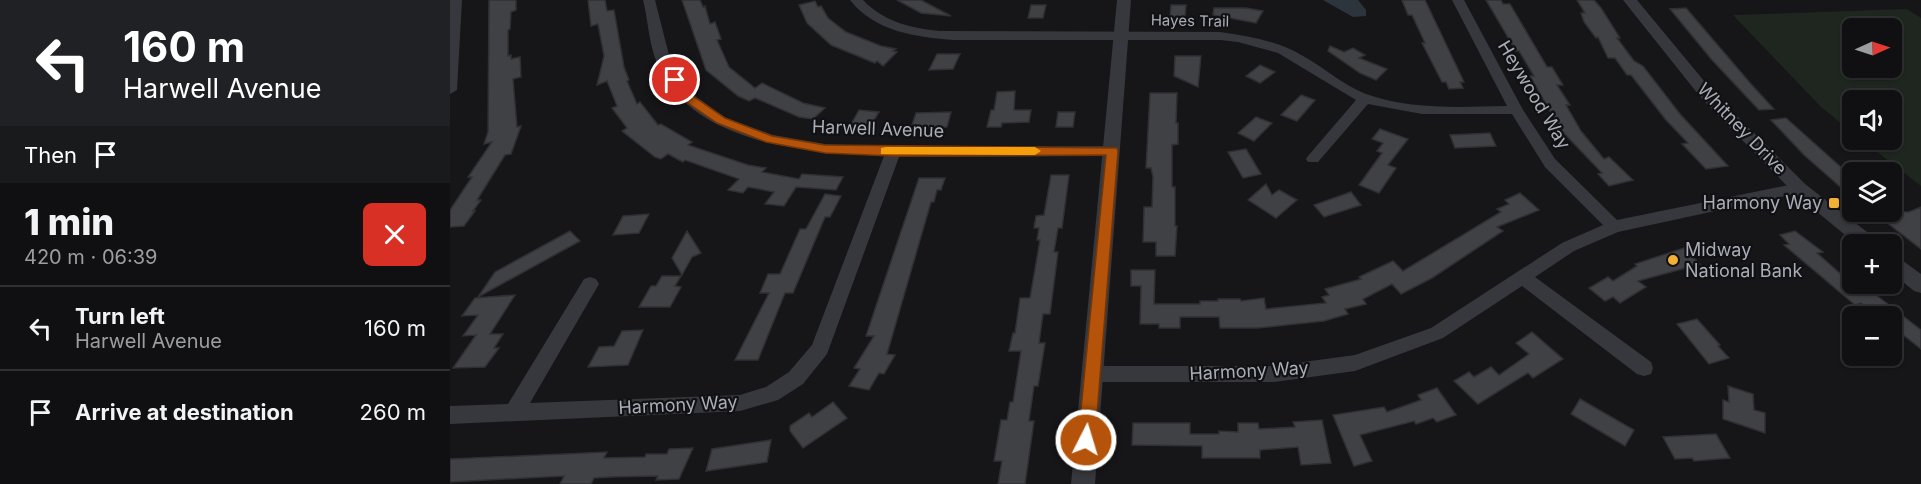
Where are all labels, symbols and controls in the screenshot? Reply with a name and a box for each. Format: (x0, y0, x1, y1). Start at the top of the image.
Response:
street label: Hayes Trail (1151, 10, 1229, 31)
north arrow (1842, 18, 1902, 78)
map controls (1842, 18, 1902, 366)
text: 160 m (123, 21, 245, 72)
icon: left (24, 24, 102, 102)
street label: Heywood Way (1494, 37, 1575, 153)
pin (649, 54, 700, 105)
icon: arrive (658, 63, 691, 96)
text: Harwell Avenue (123, 72, 321, 105)
street label: Whitney Drive (1693, 78, 1791, 179)
button: sound (1842, 90, 1902, 150)
street label: Harwell Avenue (812, 116, 945, 141)
icon: arrive (89, 138, 122, 171)
text: Then (24, 142, 77, 168)
button: layers (1842, 162, 1902, 222)
place label: Harmony Way (1703, 192, 1822, 213)
marker: Harmony Way (1827, 196, 1841, 210)
text: 1 min (24, 200, 114, 244)
button: close (363, 203, 426, 266)
button: + (1842, 234, 1902, 294)
place label: Midway National Bank (1685, 239, 1802, 281)
text: 420 m · 06:39 (24, 245, 157, 269)
marker: Midway National Bank (1666, 253, 1680, 267)
text: Turn left (75, 303, 165, 329)
button: − (1842, 306, 1902, 366)
icon: left (24, 312, 57, 345)
text: 160 m (364, 315, 426, 341)
text: Harwell Avenue (75, 329, 222, 353)
street label: Harmony Way (1189, 357, 1309, 384)
street label: Harmony Way (618, 391, 738, 418)
icon: arrive (24, 396, 57, 429)
text: Arrive at destination (75, 399, 294, 425)
text: 260 m (360, 399, 426, 425)
position arrow (1054, 408, 1118, 472)

